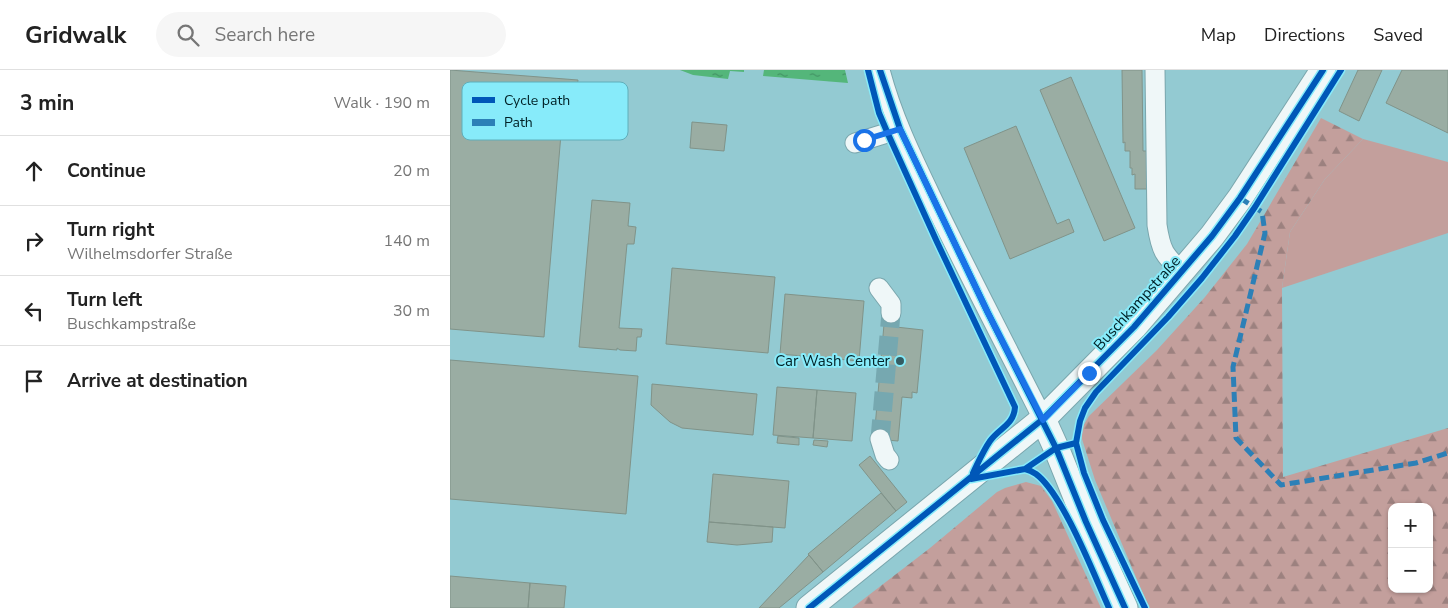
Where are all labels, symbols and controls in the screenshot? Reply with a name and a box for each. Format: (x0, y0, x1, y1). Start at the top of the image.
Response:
search box (156, 12, 506, 57)
text: Gridwalk (25, 19, 126, 51)
icon: search (174, 21, 202, 49)
text: Search here (214, 22, 315, 48)
text: Map (1201, 23, 1236, 47)
text: Directions (1264, 23, 1345, 47)
text: Saved (1373, 23, 1423, 47)
legend (462, 82, 628, 140)
text: 3 min (20, 89, 74, 117)
text: Cycle path (504, 91, 570, 110)
text: Walk · 190 m (334, 92, 430, 114)
text: Path (504, 113, 533, 132)
route start (853, 129, 876, 152)
icon: ahead (20, 157, 48, 185)
text: Continue (67, 158, 146, 184)
text: 20 m (393, 160, 430, 182)
text: Turn right (67, 217, 154, 243)
icon: right (20, 227, 48, 255)
text: 140 m (383, 230, 430, 252)
text: Wilhelmsdorfer Straße (67, 243, 233, 265)
street label: Buschkampstraße (1089, 251, 1185, 355)
text: Turn left (67, 287, 142, 313)
icon: left (20, 297, 48, 325)
text: 30 m (393, 300, 430, 322)
text: Buschkampstraße (67, 313, 196, 335)
place label: Car Wash Center (775, 351, 891, 371)
marker: Car Wash Center (894, 355, 906, 367)
route end (1078, 362, 1101, 385)
icon: arrive (20, 367, 48, 395)
text: Arrive at destination (67, 368, 248, 394)
map controls (1388, 503, 1433, 593)
button: + (1388, 503, 1433, 548)
button: − (1388, 548, 1433, 593)

